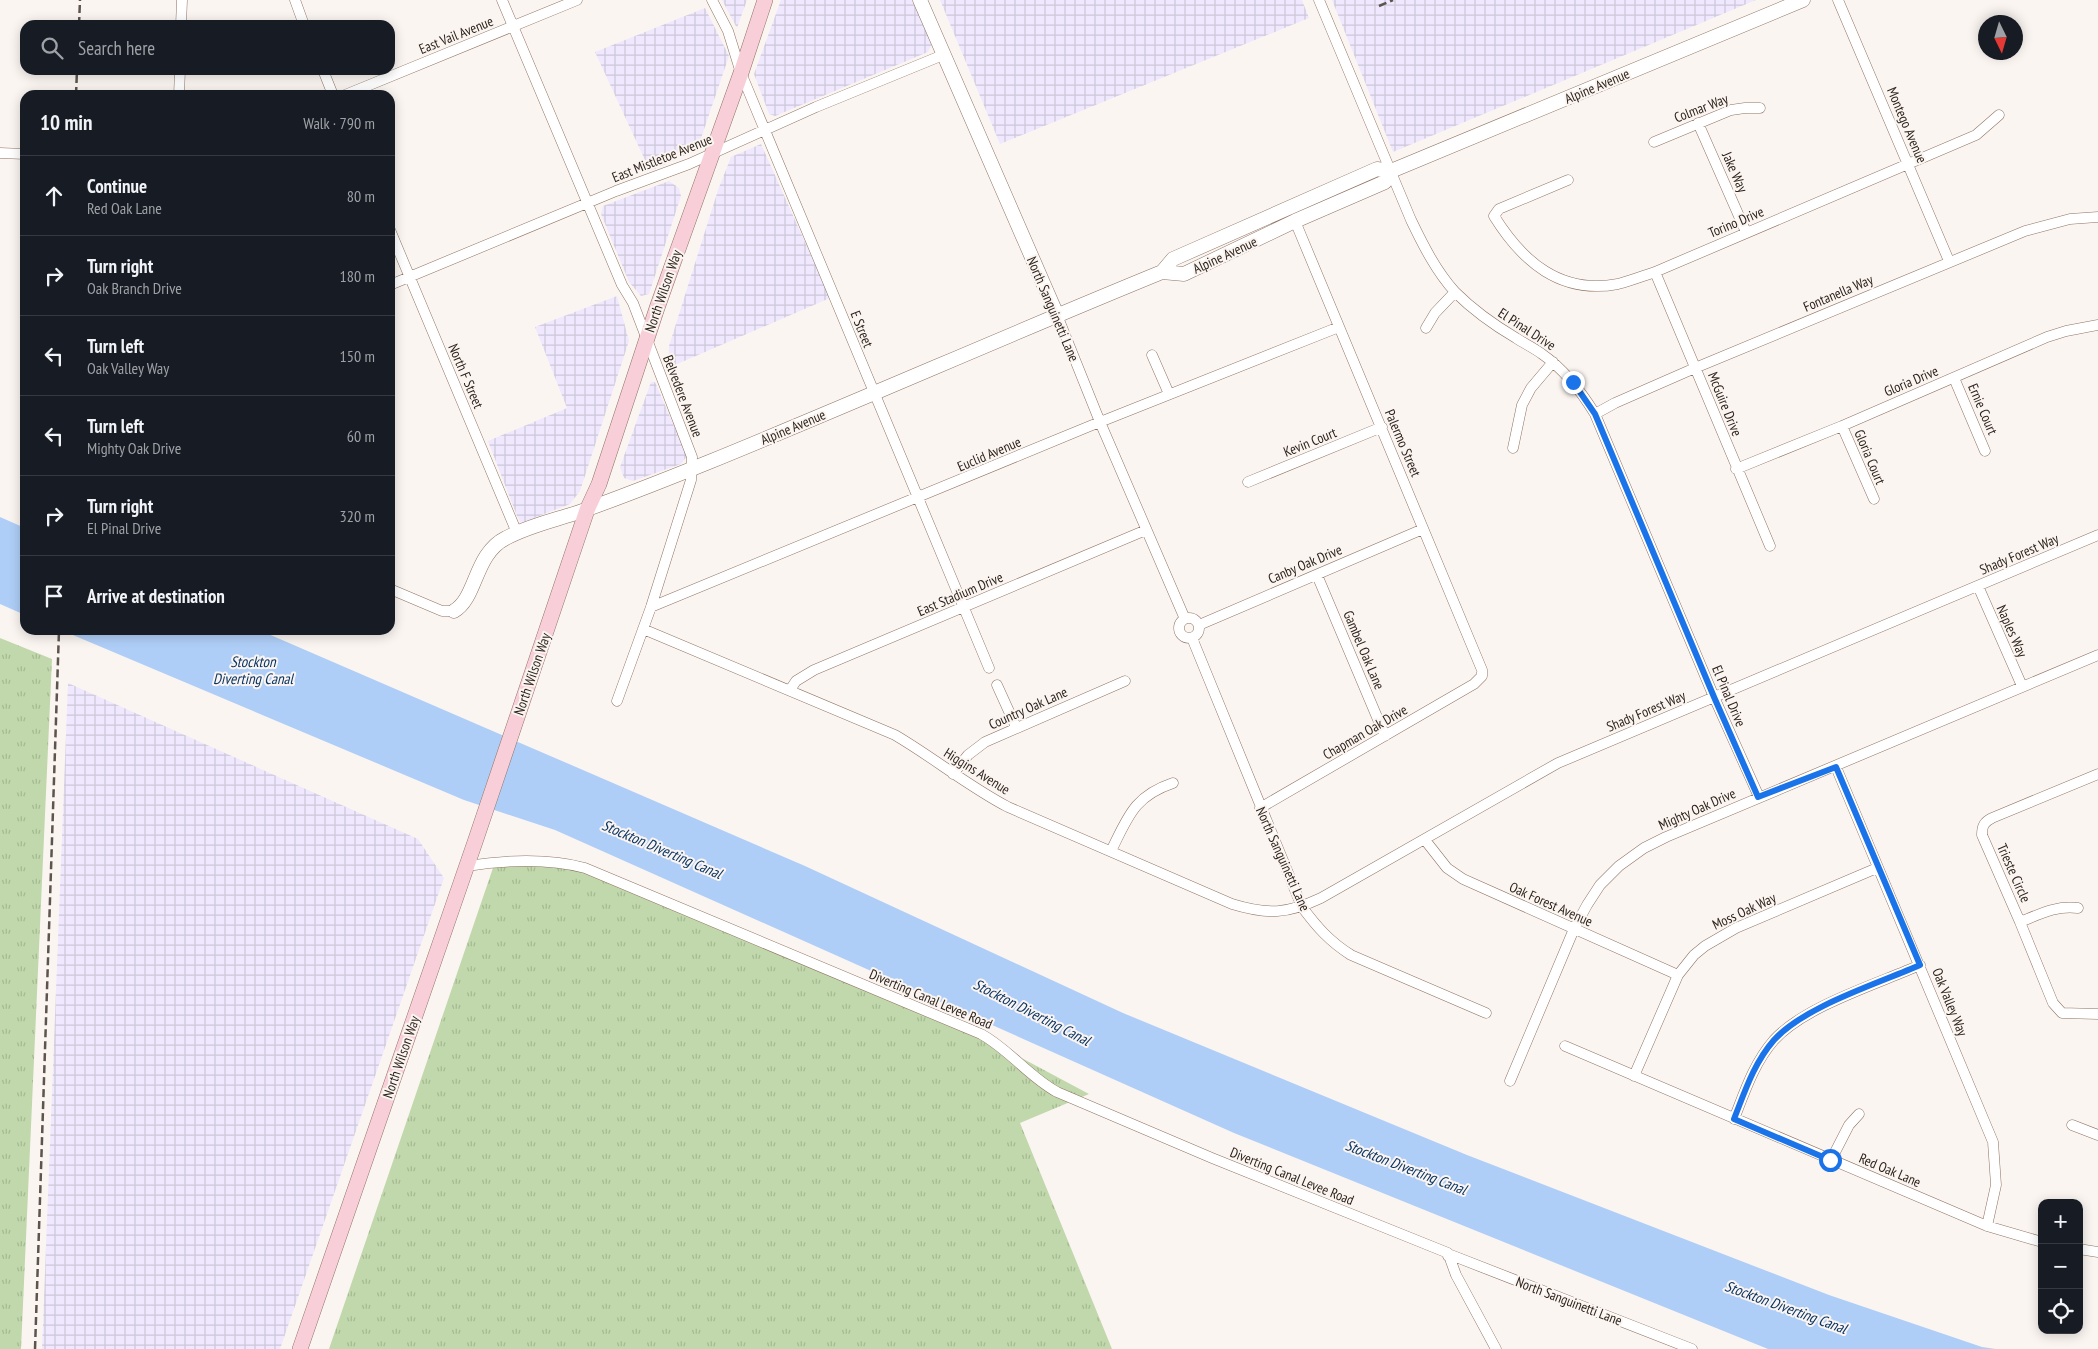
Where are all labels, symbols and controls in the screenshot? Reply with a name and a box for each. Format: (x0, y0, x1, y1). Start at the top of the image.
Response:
street label: East Vail Avenue (416, 12, 496, 58)
north arrow (1978, 15, 2023, 60)
search box (20, 20, 395, 75)
icon: search (38, 34, 66, 62)
text: Search here (78, 36, 155, 60)
street label: Alpine Avenue (1562, 64, 1632, 108)
street label: Montego Avenue (1883, 84, 1931, 166)
street label: Colmar Way (1671, 89, 1731, 127)
text: 10 min (40, 109, 92, 136)
text: Walk · 790 m (303, 113, 375, 133)
street label: East Mistletoe Avenue (609, 130, 715, 186)
street label: Jake Way (1718, 148, 1752, 196)
text: Continue (87, 174, 147, 198)
icon: ahead (40, 182, 68, 210)
text: 80 m (347, 186, 375, 206)
text: Red Oak Lane (87, 198, 162, 218)
street label: Torino Drive (1706, 202, 1767, 242)
street label: Alpine Avenue (1190, 232, 1260, 278)
street label: North Wilson Way (641, 247, 686, 334)
text: Turn right (87, 254, 153, 278)
street label: North Sanguinetti Lane (1023, 254, 1083, 364)
icon: right (40, 262, 68, 290)
text: 180 m (340, 266, 375, 286)
street label: Fontanella Way (1800, 270, 1876, 316)
text: Oak Branch Drive (87, 278, 182, 298)
street label: El Pinal Drive (1495, 304, 1559, 354)
street label: E Street (847, 308, 878, 350)
text: Turn left (87, 334, 144, 358)
street label: North F Street (444, 341, 488, 411)
icon: left (40, 342, 68, 370)
text: 150 m (340, 346, 375, 366)
street label: Belvedere Avenue (659, 352, 707, 440)
text: Oak Valley Way (87, 358, 169, 378)
street label: Gloria Drive (1881, 361, 1941, 400)
street label: McGuire Drive (1704, 369, 1746, 439)
route end (1562, 371, 1585, 394)
street label: Ernie Court (1964, 381, 2002, 437)
street label: Alpine Avenue (758, 405, 828, 449)
street label: Palermo Street (1381, 407, 1425, 480)
text: Turn left (87, 414, 144, 438)
icon: left (40, 422, 68, 450)
street label: Kevin Court (1281, 423, 1339, 461)
text: 60 m (347, 426, 375, 446)
street label: Gloria Court (1850, 427, 1890, 487)
street label: Euclid Avenue (954, 432, 1024, 475)
text: Mighty Oak Drive (87, 438, 181, 458)
text: Turn right (87, 494, 153, 518)
icon: right (40, 502, 68, 530)
text: 320 m (340, 506, 375, 526)
text: El Pinal Drive (87, 518, 161, 538)
street label: Shady Forest Way (1977, 529, 2062, 579)
street label: Canby Oak Drive (1265, 540, 1345, 588)
street label: East Stadium Drive (914, 568, 1006, 620)
icon: arrive (40, 582, 68, 610)
text: Arrive at destination (87, 584, 225, 608)
street label: Naples Way (1992, 602, 2032, 661)
street label: Gambel Oak Lane (1339, 608, 1389, 692)
street label: North Wilson Way (510, 630, 555, 717)
water label: Stockton Diverting Canal (213, 652, 295, 688)
street label: El Pinal Drive (1708, 663, 1750, 730)
street label: Country Oak Lane (986, 683, 1070, 733)
street label: Shady Forest Way (1604, 686, 1689, 736)
street label: Chapman Oak Drive (1319, 700, 1411, 764)
street label: Higgins Avenue (941, 744, 1014, 798)
street label: Mighty Oak Drive (1656, 784, 1739, 834)
street label: North Sanguinetti Lane (1252, 804, 1314, 914)
water label: Stockton Diverting Canal (599, 815, 726, 883)
street label: Trieste Circle (1993, 841, 2035, 905)
street label: Oak Forest Avenue (1507, 878, 1596, 930)
street label: Moss Oak Way (1709, 888, 1779, 934)
street label: Diverting Canal Levee Road (867, 965, 995, 1033)
street label: Oak Valley Way (1928, 965, 1972, 1039)
water label: Stockton Diverting Canal (971, 974, 1095, 1050)
street label: North Wilson Way (379, 1013, 424, 1100)
water label: Stockton Diverting Canal (1343, 1135, 1471, 1199)
street label: Diverting Canal Levee Road (1227, 1143, 1357, 1209)
route start (1819, 1149, 1842, 1172)
street label: Red Oak Lane (1856, 1149, 1924, 1191)
map controls (2038, 1199, 2083, 1334)
button: + (2038, 1199, 2083, 1244)
button: − (2038, 1244, 2083, 1289)
street label: North Sanguinetti Lane (1513, 1272, 1625, 1330)
water label: Stockton Diverting Canal (1722, 1276, 1851, 1338)
button: locate (2038, 1289, 2083, 1334)

